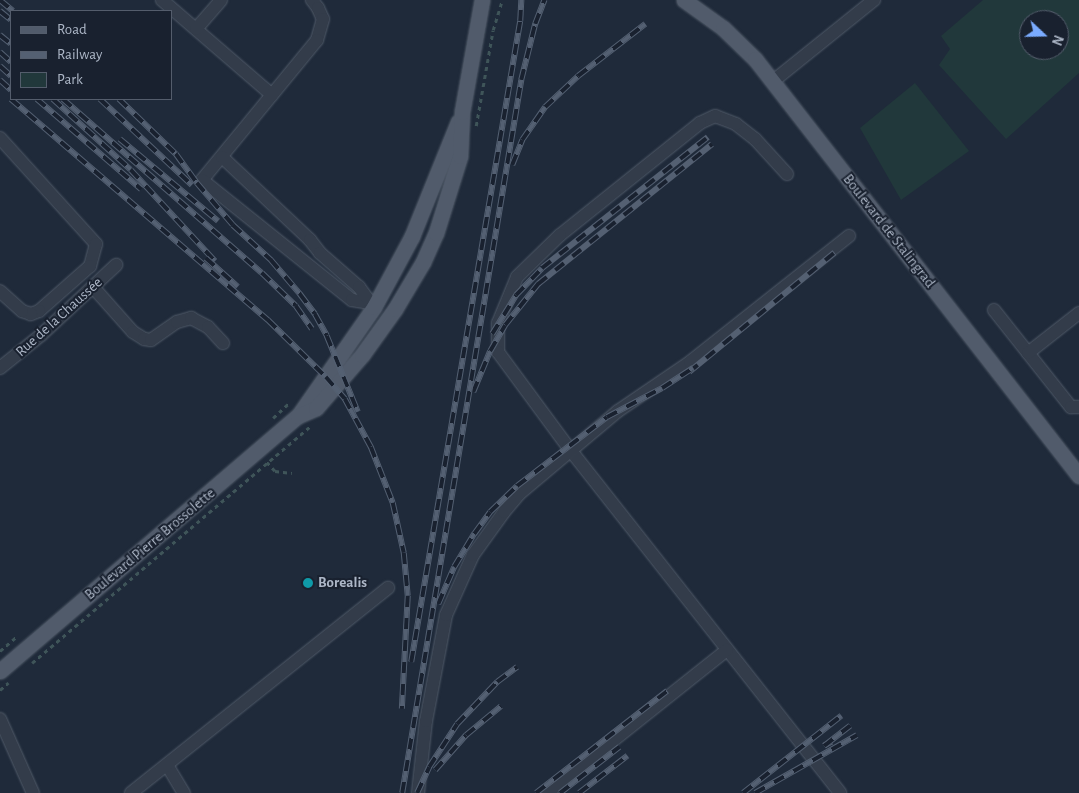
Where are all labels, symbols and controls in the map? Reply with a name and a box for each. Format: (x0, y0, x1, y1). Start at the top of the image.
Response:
legend (10, 10, 172, 100)
north arrow (1019, 10, 1069, 60)
text: Road (57, 22, 87, 37)
text: N (1049, 33, 1065, 47)
text: Railway (57, 47, 102, 62)
text: Park (57, 72, 83, 87)
street label: Boulevard de Stalingrad (839, 171, 939, 291)
street label: Rue de la Chaussée (12, 273, 106, 361)
street label: Boulevard Pierre Brossolette (81, 484, 219, 604)
place label: Borealis (318, 574, 367, 592)
marker: Borealis (302, 577, 314, 589)

